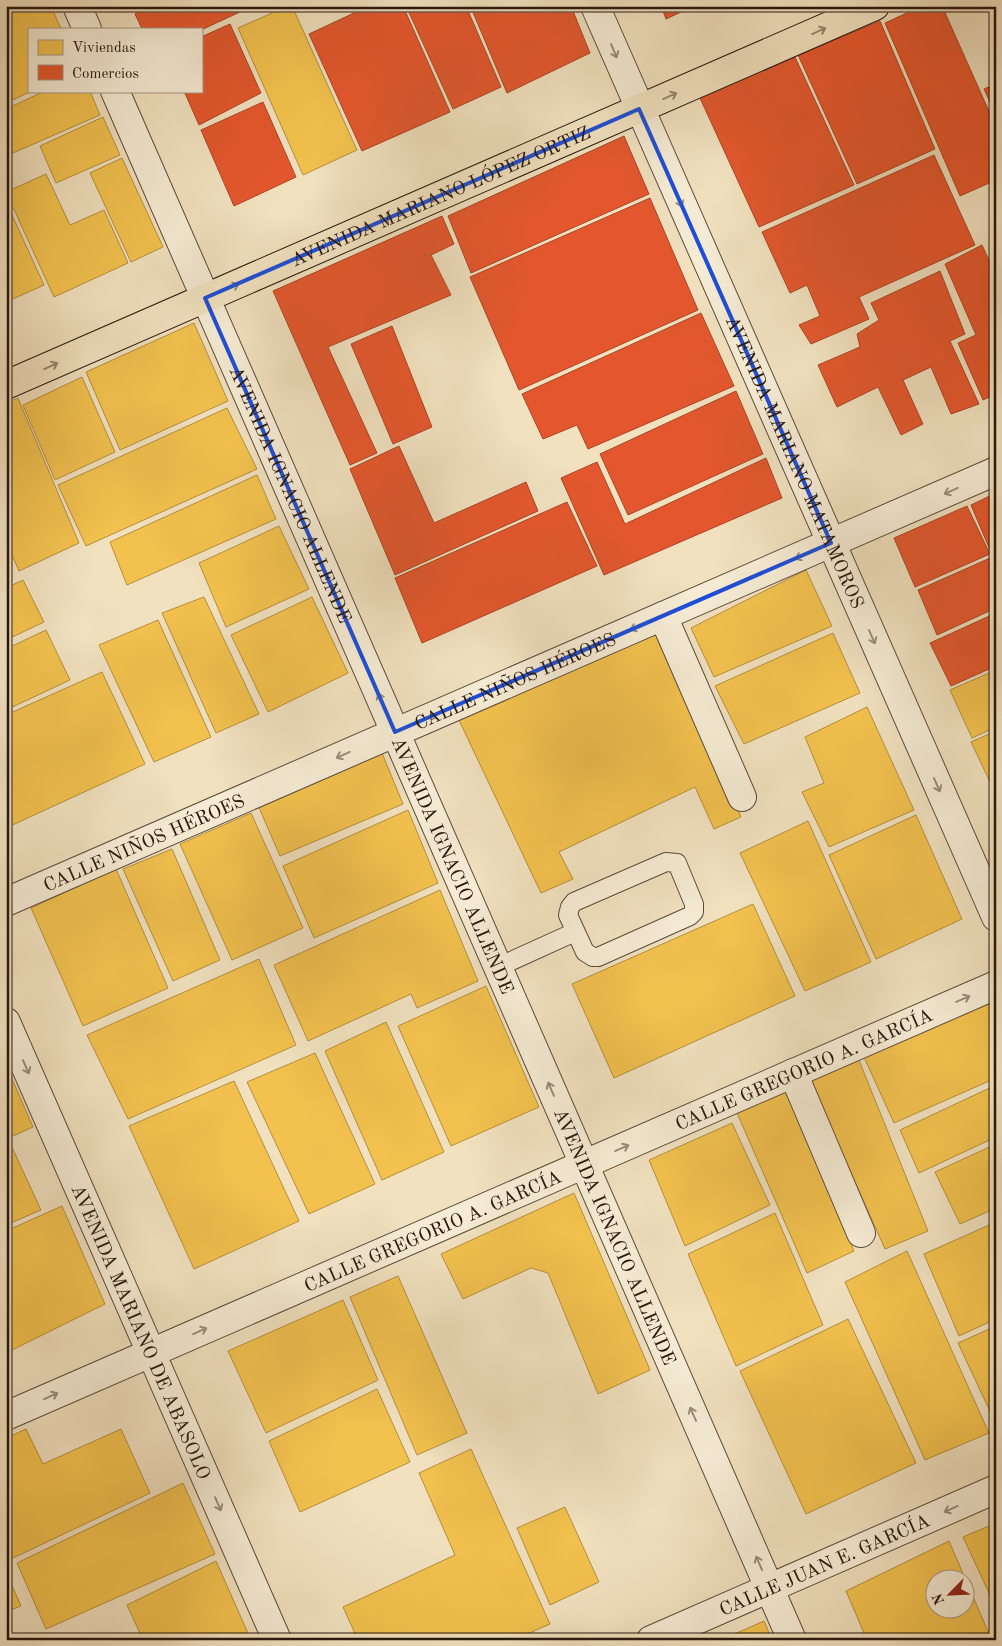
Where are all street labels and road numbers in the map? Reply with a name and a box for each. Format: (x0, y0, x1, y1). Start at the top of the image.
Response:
street label: AVENIDA MARIANO LÓPEZ ORTIZ (289, 124, 594, 271)
street label: AVENIDA MARIANO MATAMOROS (721, 314, 866, 612)
street label: AVENIDA IGNACIO ALLENDE (225, 364, 353, 626)
street label: CALLE NIÑOS HÉROES (412, 631, 619, 735)
street label: AVENIDA IGNACIO ALLENDE (387, 735, 516, 998)
street label: CALLE NIÑOS HÉROES (41, 792, 248, 897)
street label: CALLE GREGORIO A. GARCÍA (673, 1007, 937, 1135)
street label: AVENIDA IGNACIO ALLENDE (549, 1106, 678, 1369)
street label: CALLE GREGORIO A. GARCÍA (302, 1168, 565, 1297)
street label: AVENIDA MARIANO DE ABASOLO (66, 1182, 212, 1483)
street label: CALLE JUAN E. GARCÍA (717, 1512, 934, 1621)

